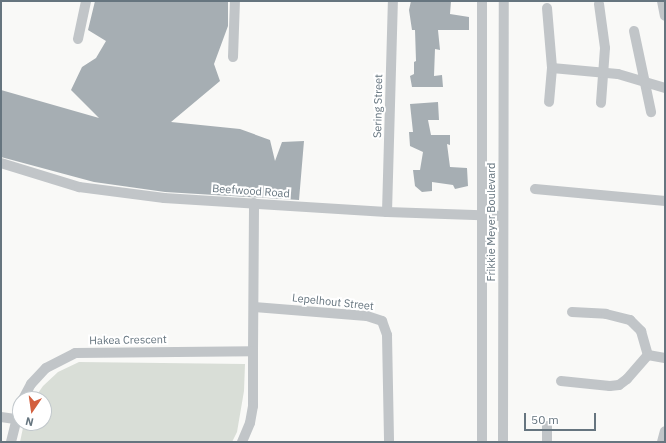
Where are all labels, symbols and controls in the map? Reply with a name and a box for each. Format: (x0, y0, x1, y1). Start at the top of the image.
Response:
street label: Sering Street (371, 74, 385, 138)
street label: Frikkie Meyer Boulevard (484, 163, 498, 281)
street label: Beefwood Road (212, 182, 290, 200)
street label: Lepelhout Street (291, 291, 375, 313)
street label: Hakea Crescent (89, 333, 167, 347)
north arrow (12, 391, 52, 431)
scale bar (526, 405, 598, 431)
text: 50 m (531, 412, 559, 427)
text: N (24, 414, 35, 429)

